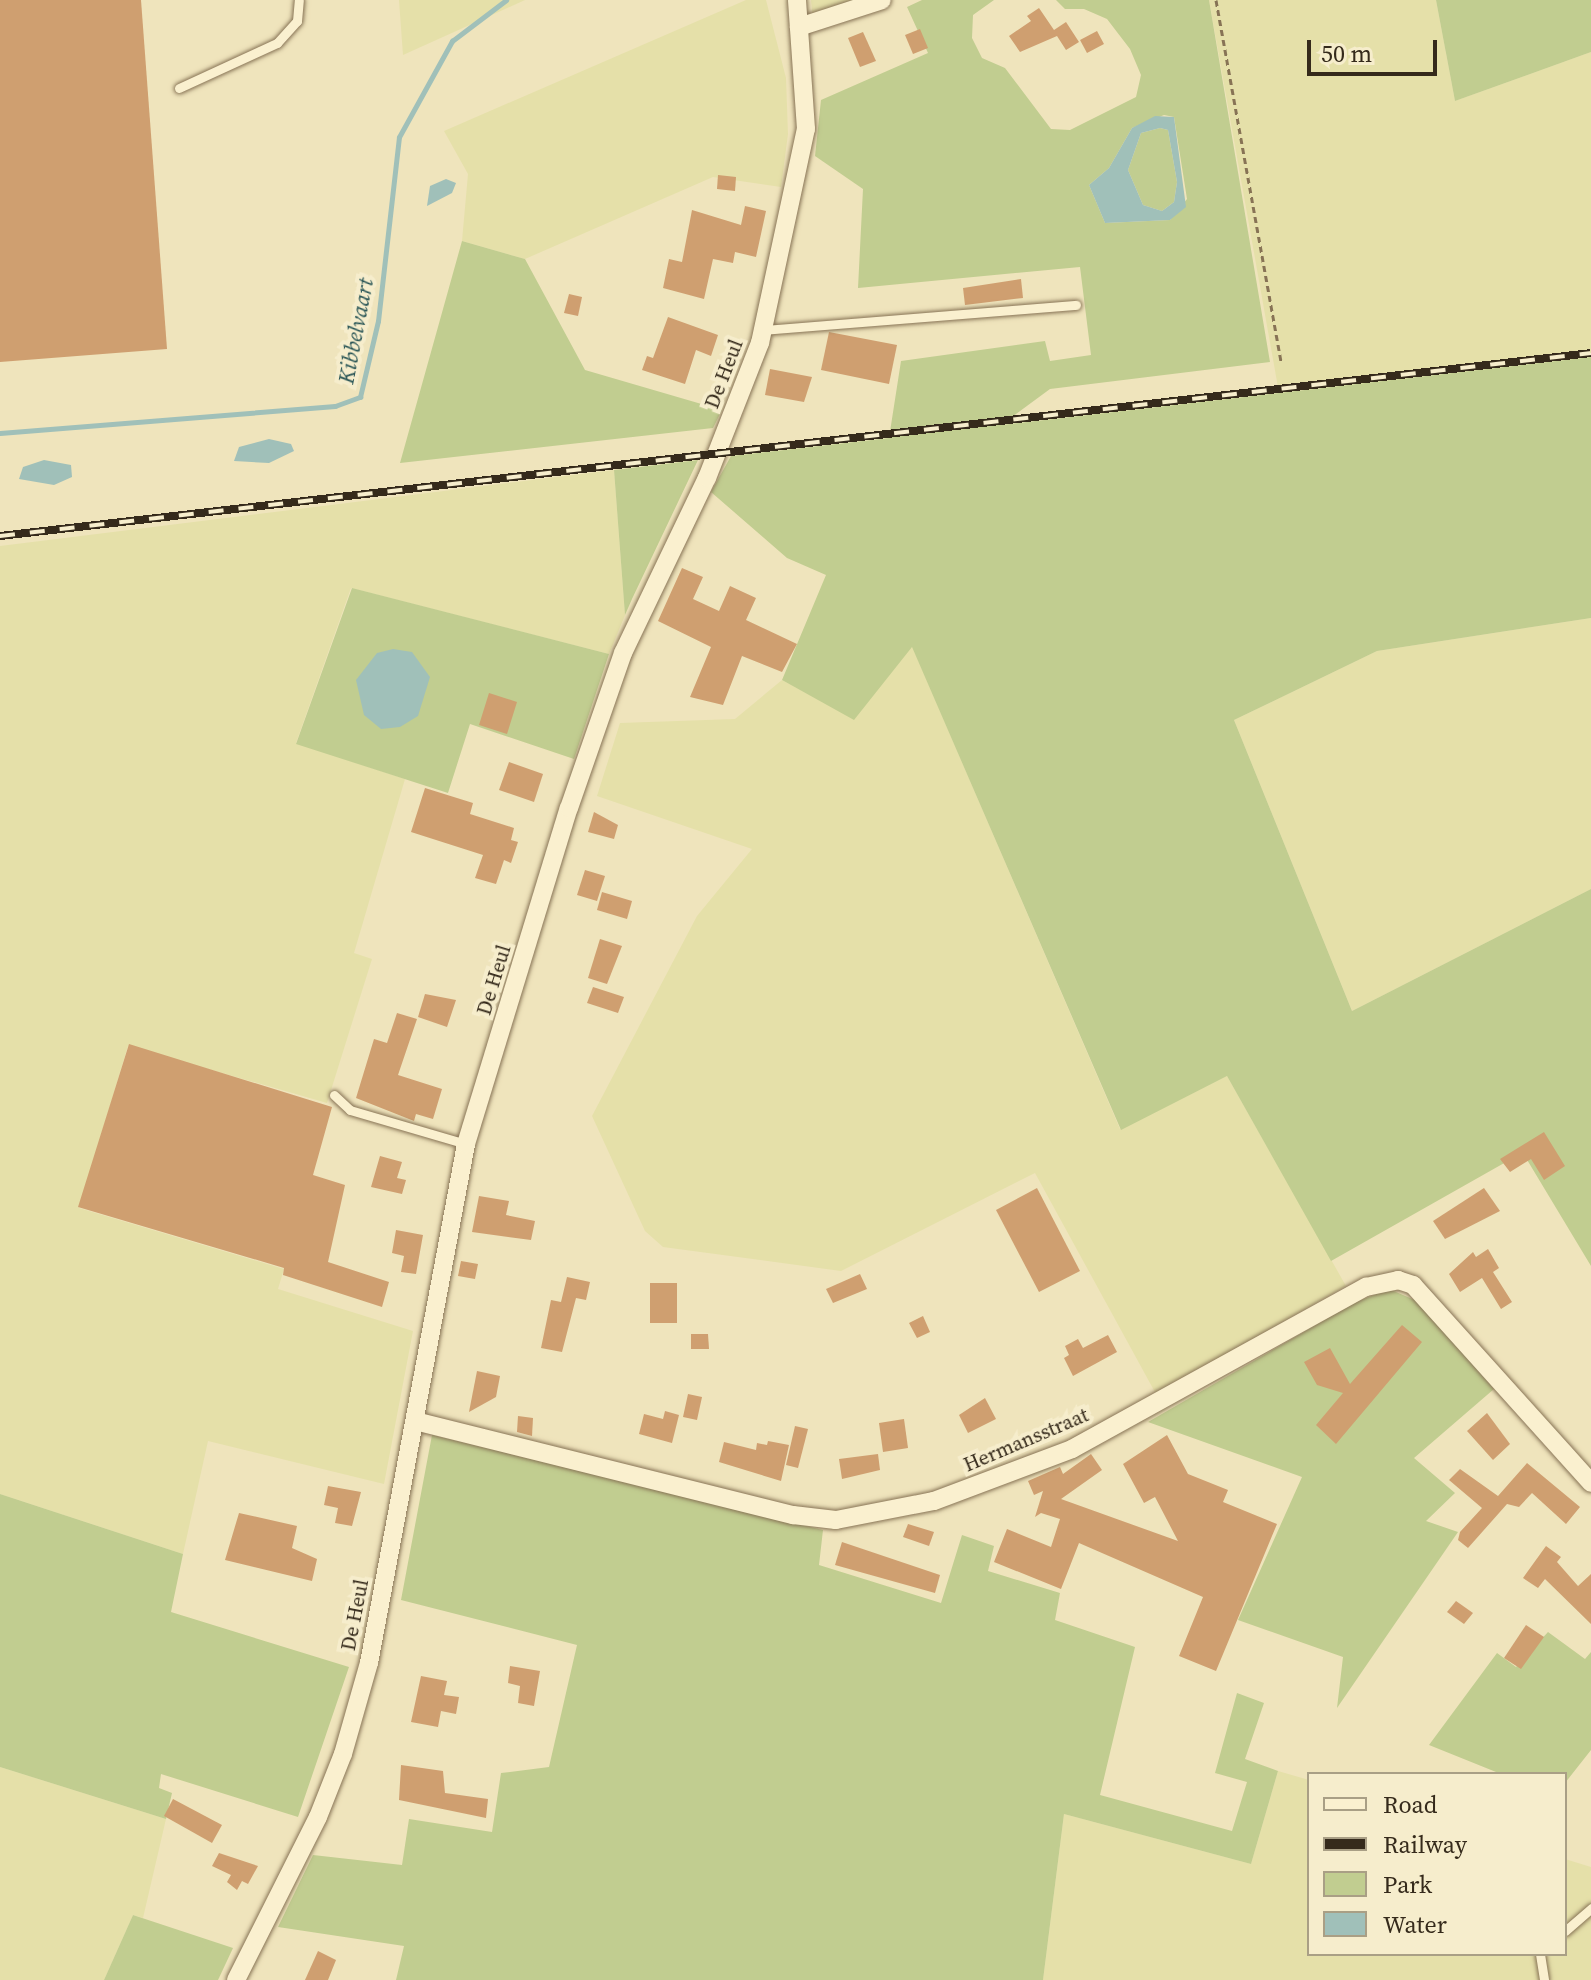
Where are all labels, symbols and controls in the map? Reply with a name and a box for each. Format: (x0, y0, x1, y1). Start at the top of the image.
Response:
scale bar (1311, 24, 1441, 74)
text: 50 m (1321, 37, 1372, 70)
water label: Kibbelvaart (333, 276, 379, 386)
street label: De Heul (700, 336, 748, 412)
street label: De Heul (472, 942, 516, 1018)
street label: Hermansstraat (960, 1403, 1092, 1477)
street label: De Heul (336, 1577, 374, 1653)
legend (1307, 1772, 1567, 1956)
text: Road (1383, 1788, 1437, 1821)
text: Railway (1383, 1828, 1467, 1861)
text: Park (1383, 1868, 1432, 1901)
text: Water (1383, 1908, 1447, 1941)

